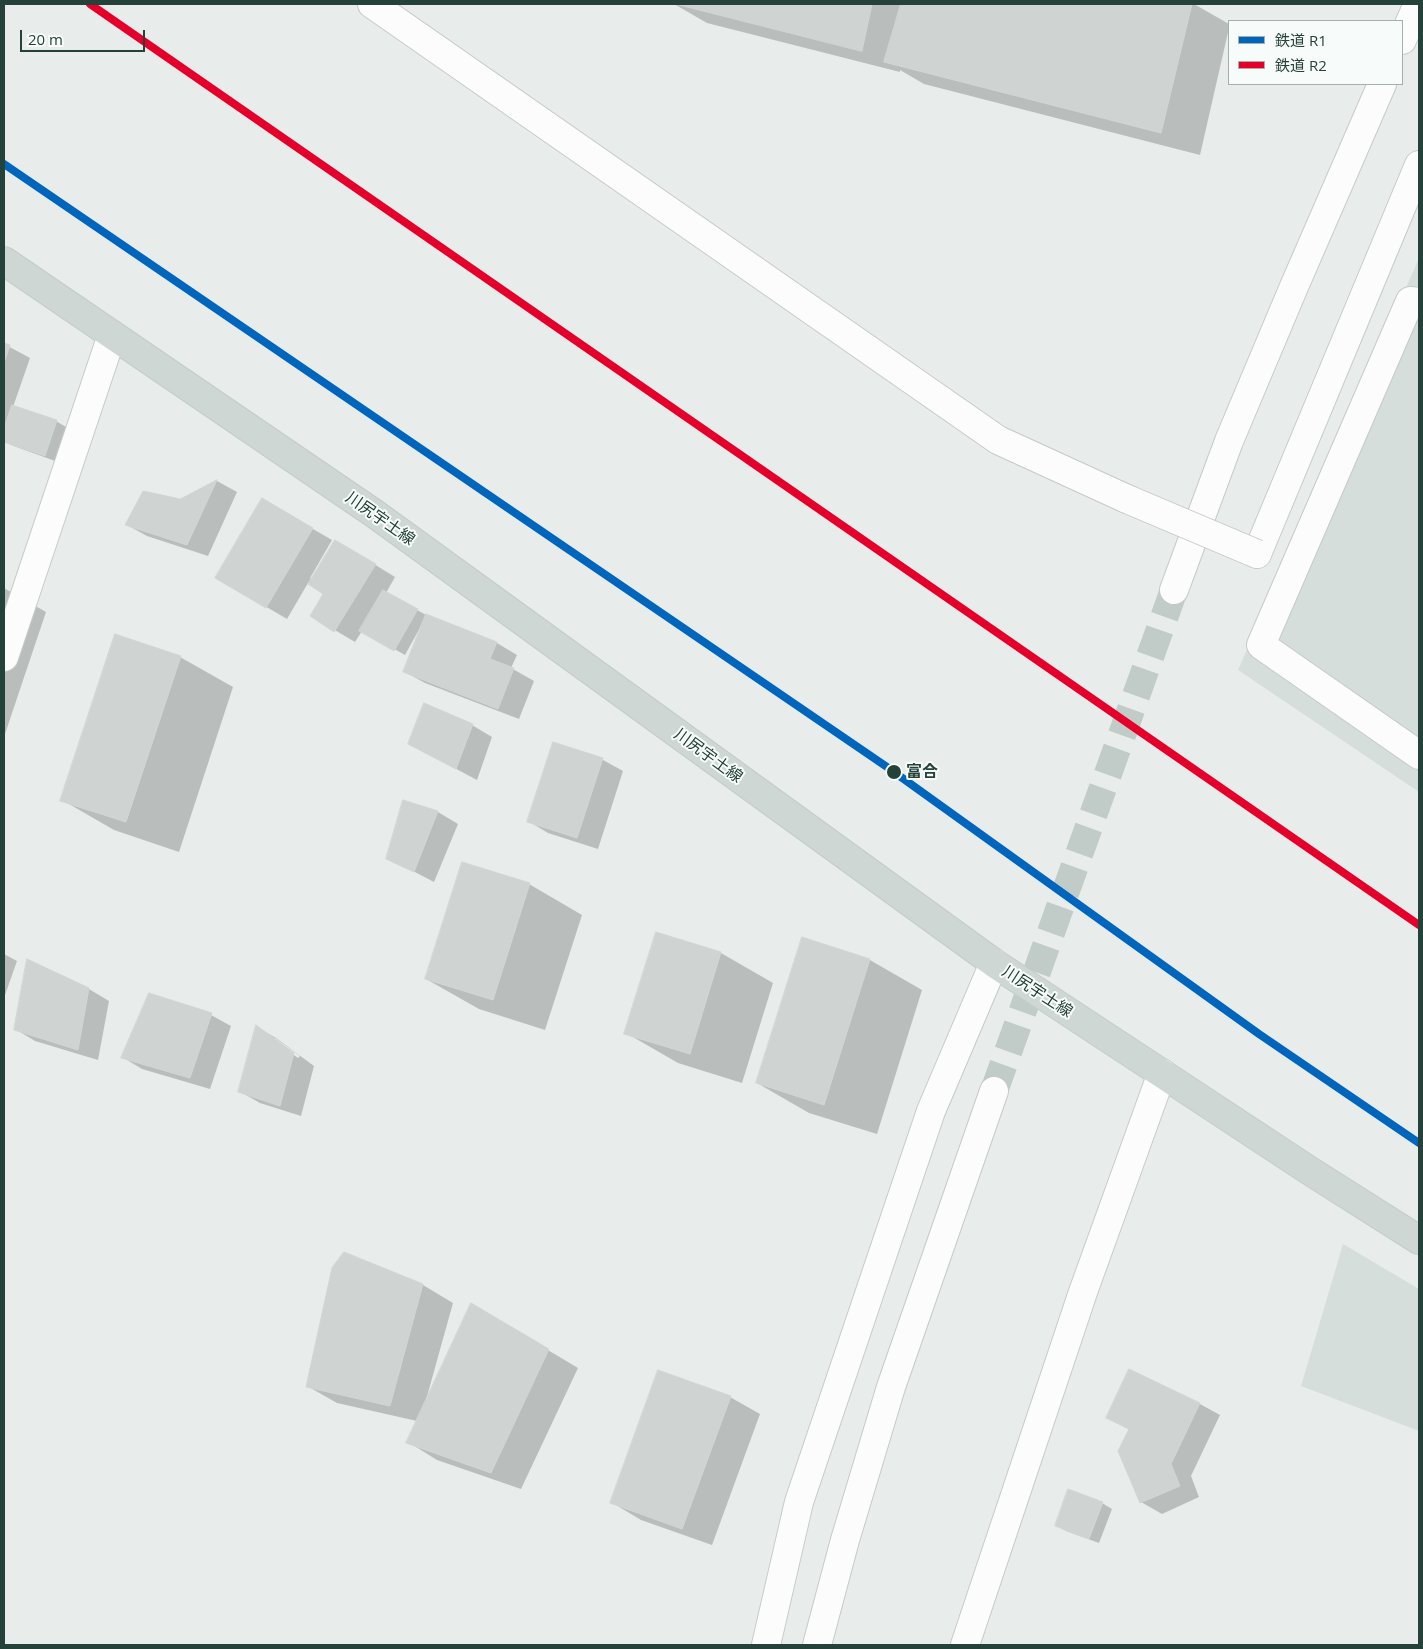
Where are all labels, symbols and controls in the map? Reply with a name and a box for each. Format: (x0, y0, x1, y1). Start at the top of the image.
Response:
scale bar (22, 20, 148, 52)
legend (1228, 20, 1403, 85)
text: 20 m (28, 29, 63, 49)
text: 鉄道 R1 (1275, 30, 1327, 50)
text: 鉄道 R2 (1275, 55, 1327, 75)
street label: 川尻宇土線 (342, 488, 418, 550)
street label: 川尻宇土線 (670, 725, 746, 787)
place label: 富合 (906, 762, 938, 782)
marker: 富合 (885, 763, 903, 781)
street label: 川尻宇土線 (998, 962, 1076, 1022)

